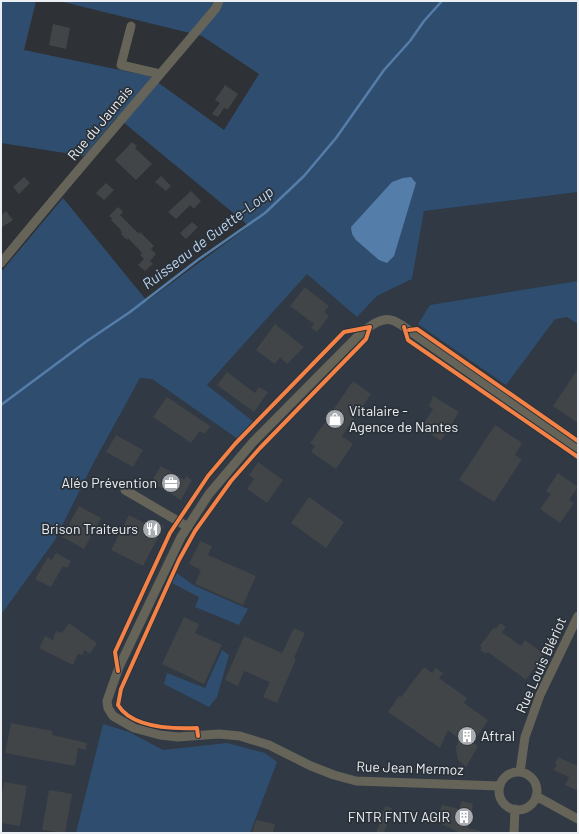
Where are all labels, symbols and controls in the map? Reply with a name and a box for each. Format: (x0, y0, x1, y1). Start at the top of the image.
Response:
street label: Rue du Jaunais (64, 82, 136, 163)
water label: Ruisseau de Guette-Loup (138, 182, 277, 292)
place label: Vitalaire - Agence de Nantes (349, 402, 458, 435)
shop icon: Vitalaire - Agence de Nantes (324, 408, 346, 430)
office icon: Aléo Prévention (160, 472, 182, 494)
place label: Aléo Prévention (62, 474, 157, 491)
restaurant icon: Brison Traiteurs (141, 518, 163, 540)
place label: Brison Traiteurs (41, 520, 138, 537)
street label: Rue Louis Blériot (512, 614, 569, 715)
building icon: Aftral (456, 725, 478, 747)
place label: Aftral (481, 727, 515, 744)
street label: Rue Jean Mermoz (356, 757, 464, 778)
building icon: FNTR FNTV AGIR (453, 806, 475, 828)
place label: FNTR FNTV AGIR (348, 808, 450, 825)

